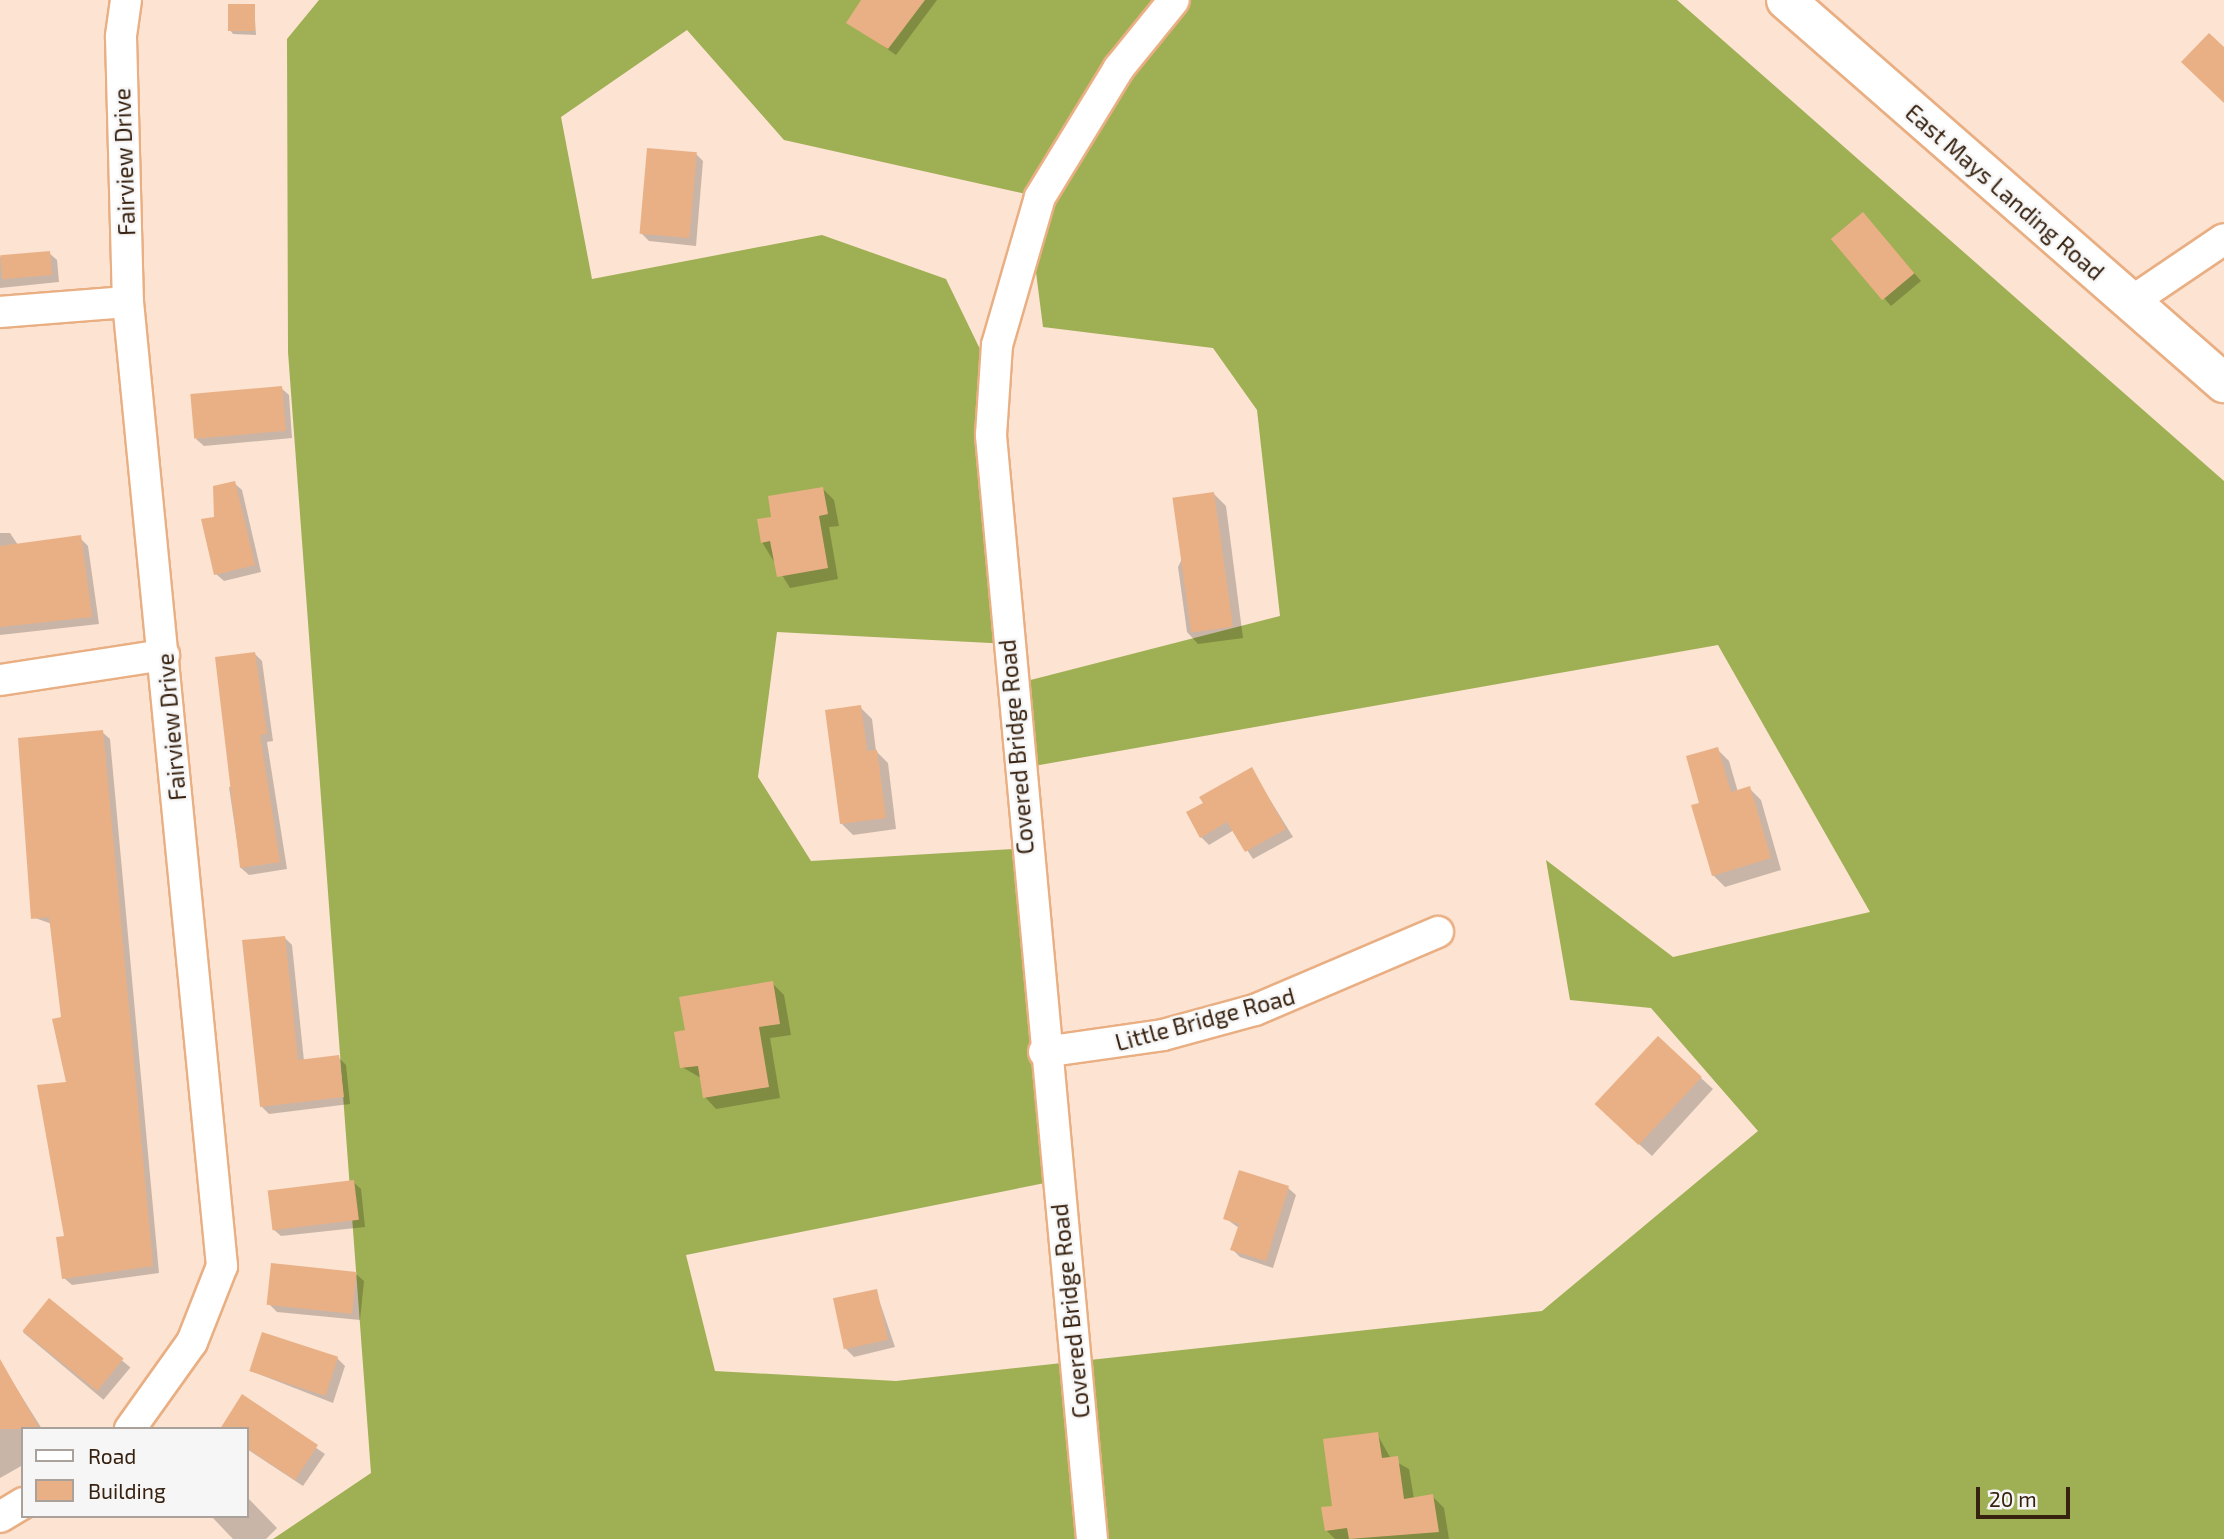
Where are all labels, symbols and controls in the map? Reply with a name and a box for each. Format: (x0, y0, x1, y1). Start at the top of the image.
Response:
street label: Fairview Drive (108, 87, 140, 237)
street label: East Mays Landing Road (1900, 98, 2110, 286)
street label: Covered Bridge Road (993, 638, 1039, 856)
street label: Fairview Drive (151, 652, 191, 802)
street label: Little Bridge Road (1112, 982, 1298, 1056)
street label: Covered Bridge Road (1045, 1202, 1095, 1420)
legend (21, 1427, 248, 1518)
text: Road (88, 1443, 136, 1468)
scale bar (1979, 1472, 2074, 1516)
text: Building (88, 1478, 166, 1503)
text: 20 m (1989, 1486, 2037, 1511)

